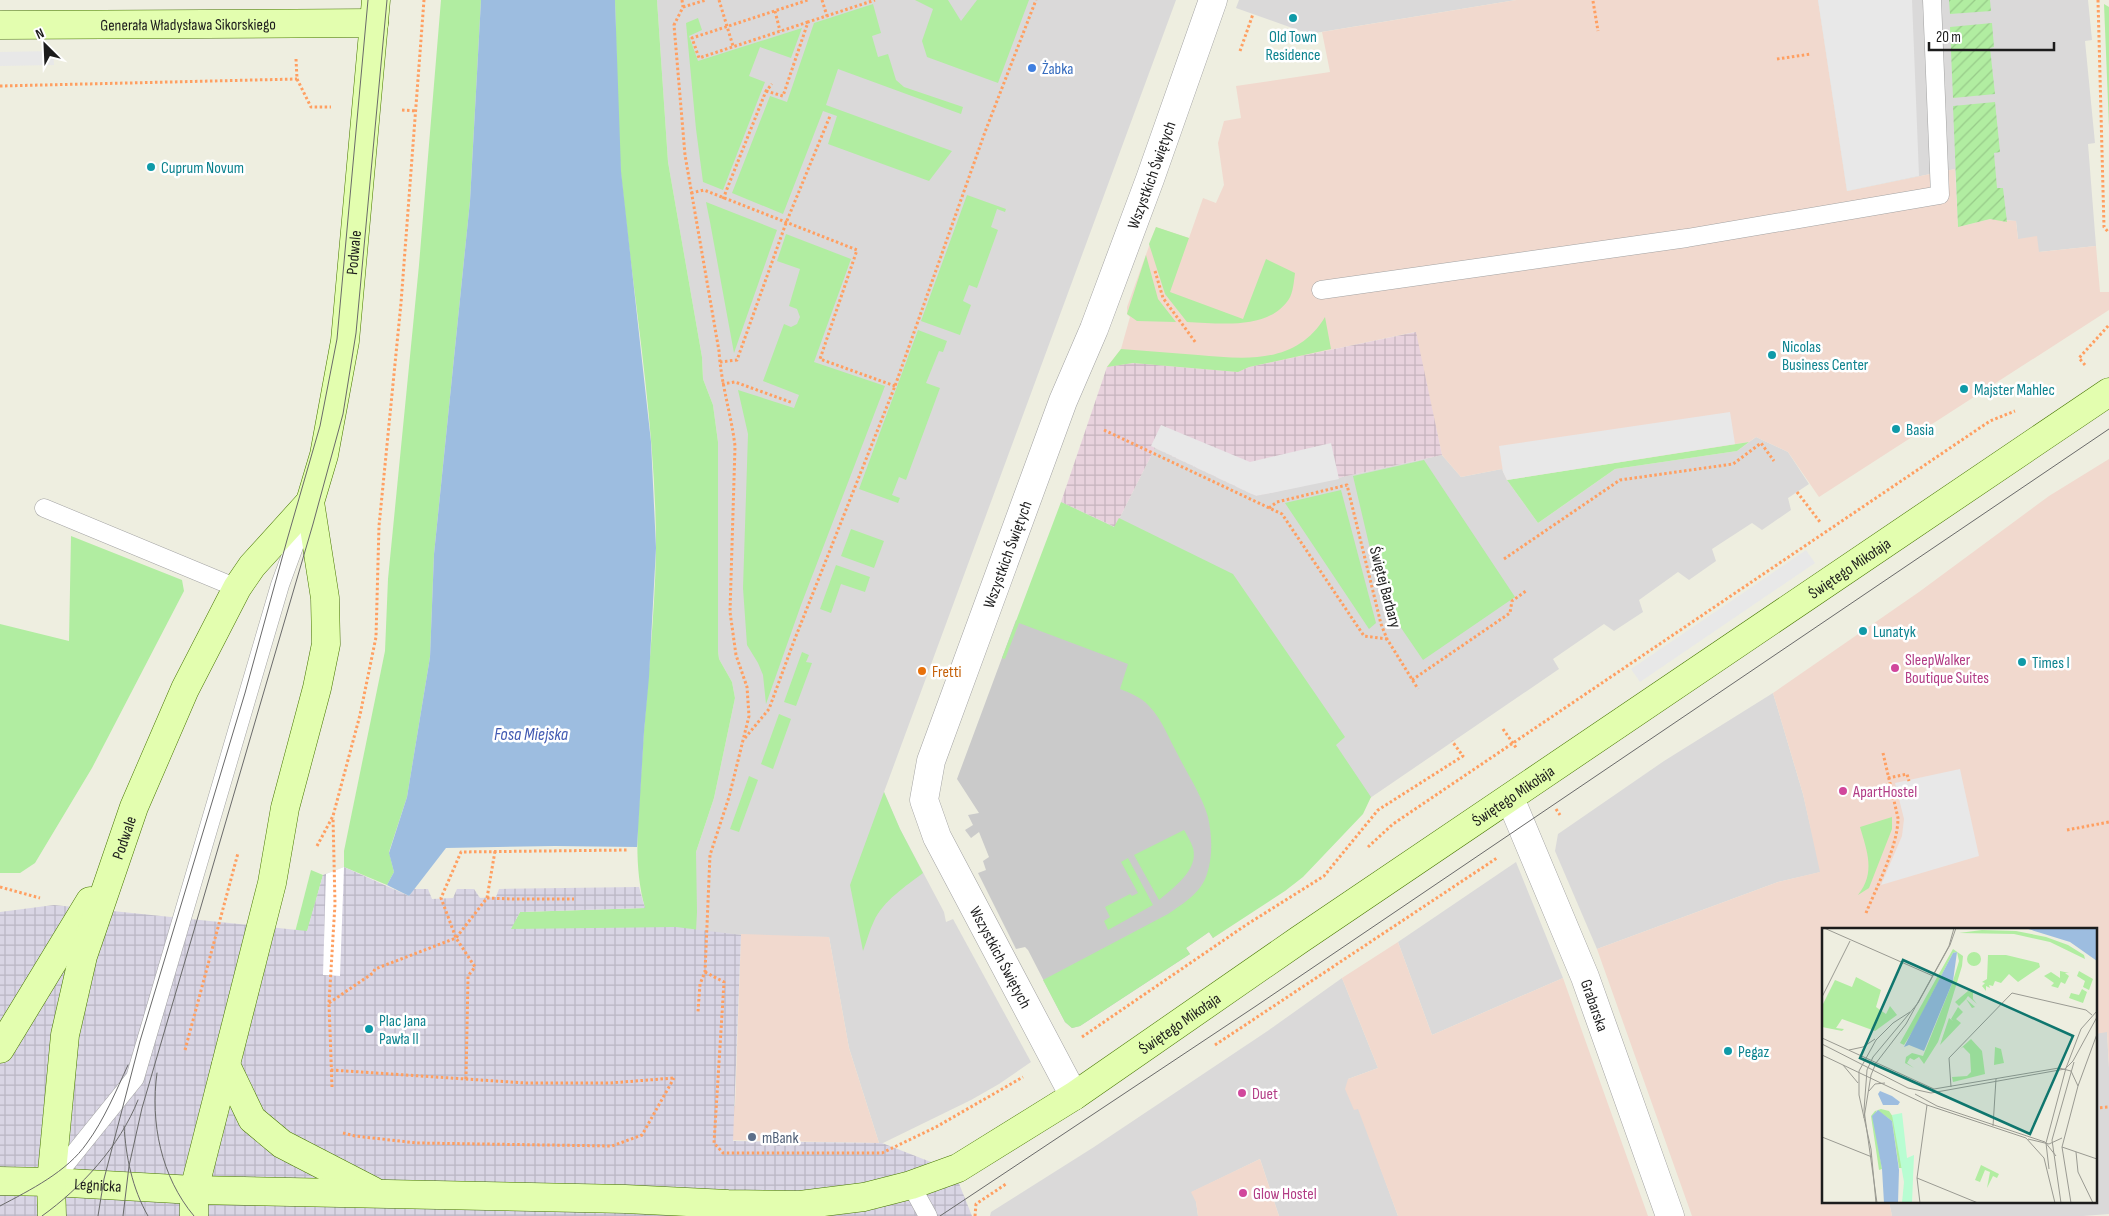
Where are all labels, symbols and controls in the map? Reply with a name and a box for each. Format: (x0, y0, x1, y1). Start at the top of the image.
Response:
marker: Old Town Residence (1287, 12, 1299, 24)
street label: Generała Władysława Sikorskiego (100, 16, 276, 35)
north arrow (20, 20, 70, 70)
scale bar (1929, 20, 2054, 52)
text: N (33, 24, 47, 43)
place label: Old Town Residence (1265, 28, 1321, 65)
text: 20 m (1936, 28, 1961, 47)
place label: Żabka (1042, 60, 1074, 79)
marker: Żabka (1026, 62, 1038, 74)
street label: Wszystkich Świętych (1124, 119, 1181, 232)
place label: Cuprum Novum (161, 159, 244, 178)
marker: Cuprum Novum (145, 161, 157, 173)
street label: Podwale (343, 230, 366, 276)
place label: Nicolas Business Center (1782, 338, 1869, 375)
marker: Nicolas Business Center (1766, 349, 1778, 361)
place label: Majster Mahlec (1974, 381, 2055, 400)
marker: Majster Mahlec (1958, 383, 1970, 395)
place label: Basia (1906, 421, 1934, 440)
marker: Basia (1890, 423, 1902, 435)
street label: Wszystkich Świętych (980, 499, 1037, 611)
street label: Świętego Mikołaja (1805, 535, 1895, 604)
street label: Świętej Barbary (1365, 545, 1405, 630)
place label: Lunatyk (1873, 623, 1916, 642)
marker: Lunatyk (1857, 625, 1869, 637)
place label: SleepWalker Boutique Suites (1905, 651, 1989, 688)
place label: Times I (2032, 654, 2070, 673)
marker: Times I (2016, 656, 2028, 668)
marker: SleepWalker Boutique Suites (1889, 662, 1901, 674)
place label: Fretti (932, 663, 962, 682)
marker: Fretti (916, 665, 928, 677)
water label: Fosa Miejska (494, 724, 569, 745)
street label: Świętego Mikołaja (1469, 762, 1558, 831)
place label: ApartHostel (1852, 783, 1917, 802)
marker: ApartHostel (1837, 785, 1849, 797)
street label: Podwale (109, 814, 141, 862)
street label: Wszystkich Świętych (965, 904, 1035, 1012)
inset map (1822, 928, 2096, 1204)
street label: Grabarska (1576, 977, 1612, 1034)
street label: Świętego Mikołaja (1136, 989, 1225, 1059)
place label: Plac Jana Pawła II (379, 1012, 426, 1049)
marker: Plac Jana Pawła II (363, 1023, 375, 1035)
place label: Pegaz (1738, 1043, 1770, 1062)
marker: Pegaz (1722, 1045, 1734, 1057)
place label: Duet (1252, 1085, 1278, 1104)
marker: Duet (1236, 1087, 1248, 1099)
place label: mBank (762, 1129, 799, 1148)
marker: mBank (746, 1131, 758, 1143)
street label: Legnicka (74, 1175, 122, 1197)
place label: Glow Hostel (1253, 1185, 1317, 1204)
marker: Glow Hostel (1237, 1187, 1249, 1199)

